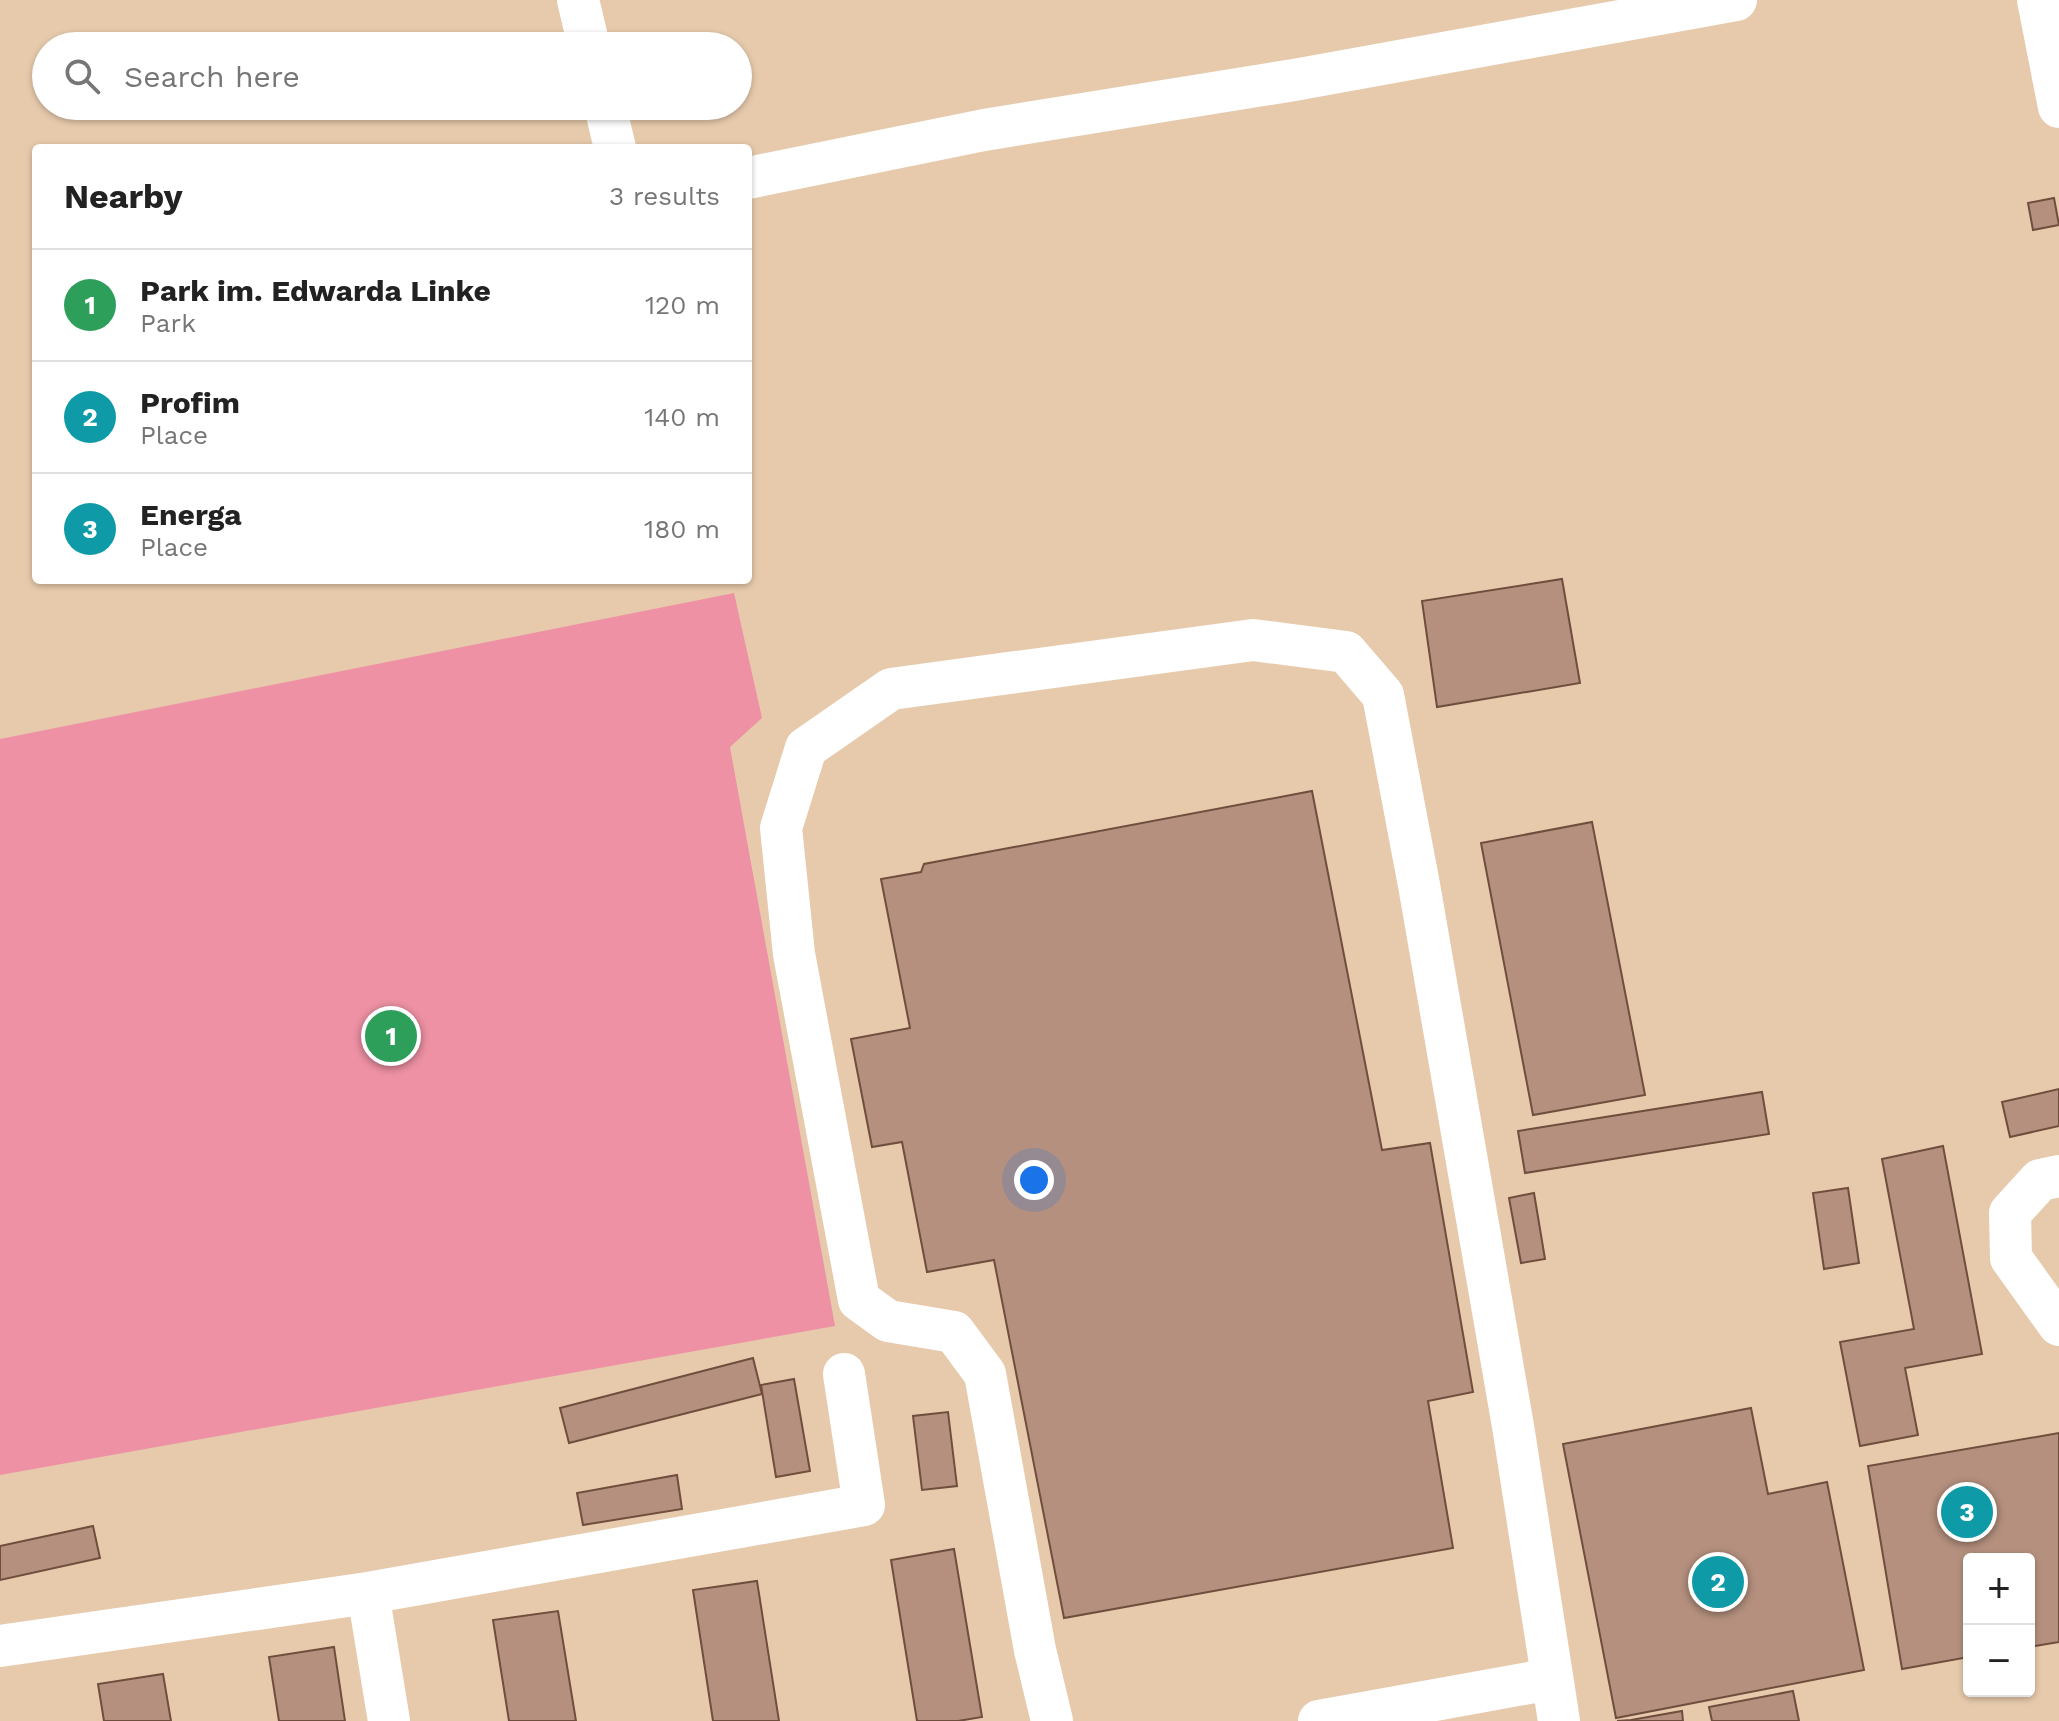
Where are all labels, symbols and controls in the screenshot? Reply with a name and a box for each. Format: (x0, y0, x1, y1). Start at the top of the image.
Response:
search box (32, 32, 752, 120)
icon: search (60, 54, 104, 98)
text: Search here (124, 59, 300, 94)
text: Nearby (64, 176, 183, 216)
text: 3 results (609, 181, 720, 211)
text: Park im. Edwarda Linke (140, 273, 491, 308)
text: 1 (84, 290, 96, 320)
text: 120 m (645, 290, 720, 320)
text: Park (140, 308, 196, 338)
text: Profim (140, 385, 240, 420)
text: 2 (82, 402, 98, 432)
text: 140 m (644, 402, 720, 432)
text: Place (140, 420, 208, 450)
text: Energa (140, 497, 242, 532)
text: 3 (82, 514, 98, 544)
text: 180 m (644, 514, 720, 544)
text: Place (140, 532, 208, 562)
pin: 1 (365, 1006, 417, 1066)
your location (1014, 1160, 1054, 1200)
pin: 3 (1941, 1482, 1993, 1542)
pin: 2 (1692, 1552, 1744, 1612)
map controls (1963, 1553, 2035, 1697)
button: + (1963, 1553, 2035, 1625)
button: − (1963, 1625, 2035, 1697)

